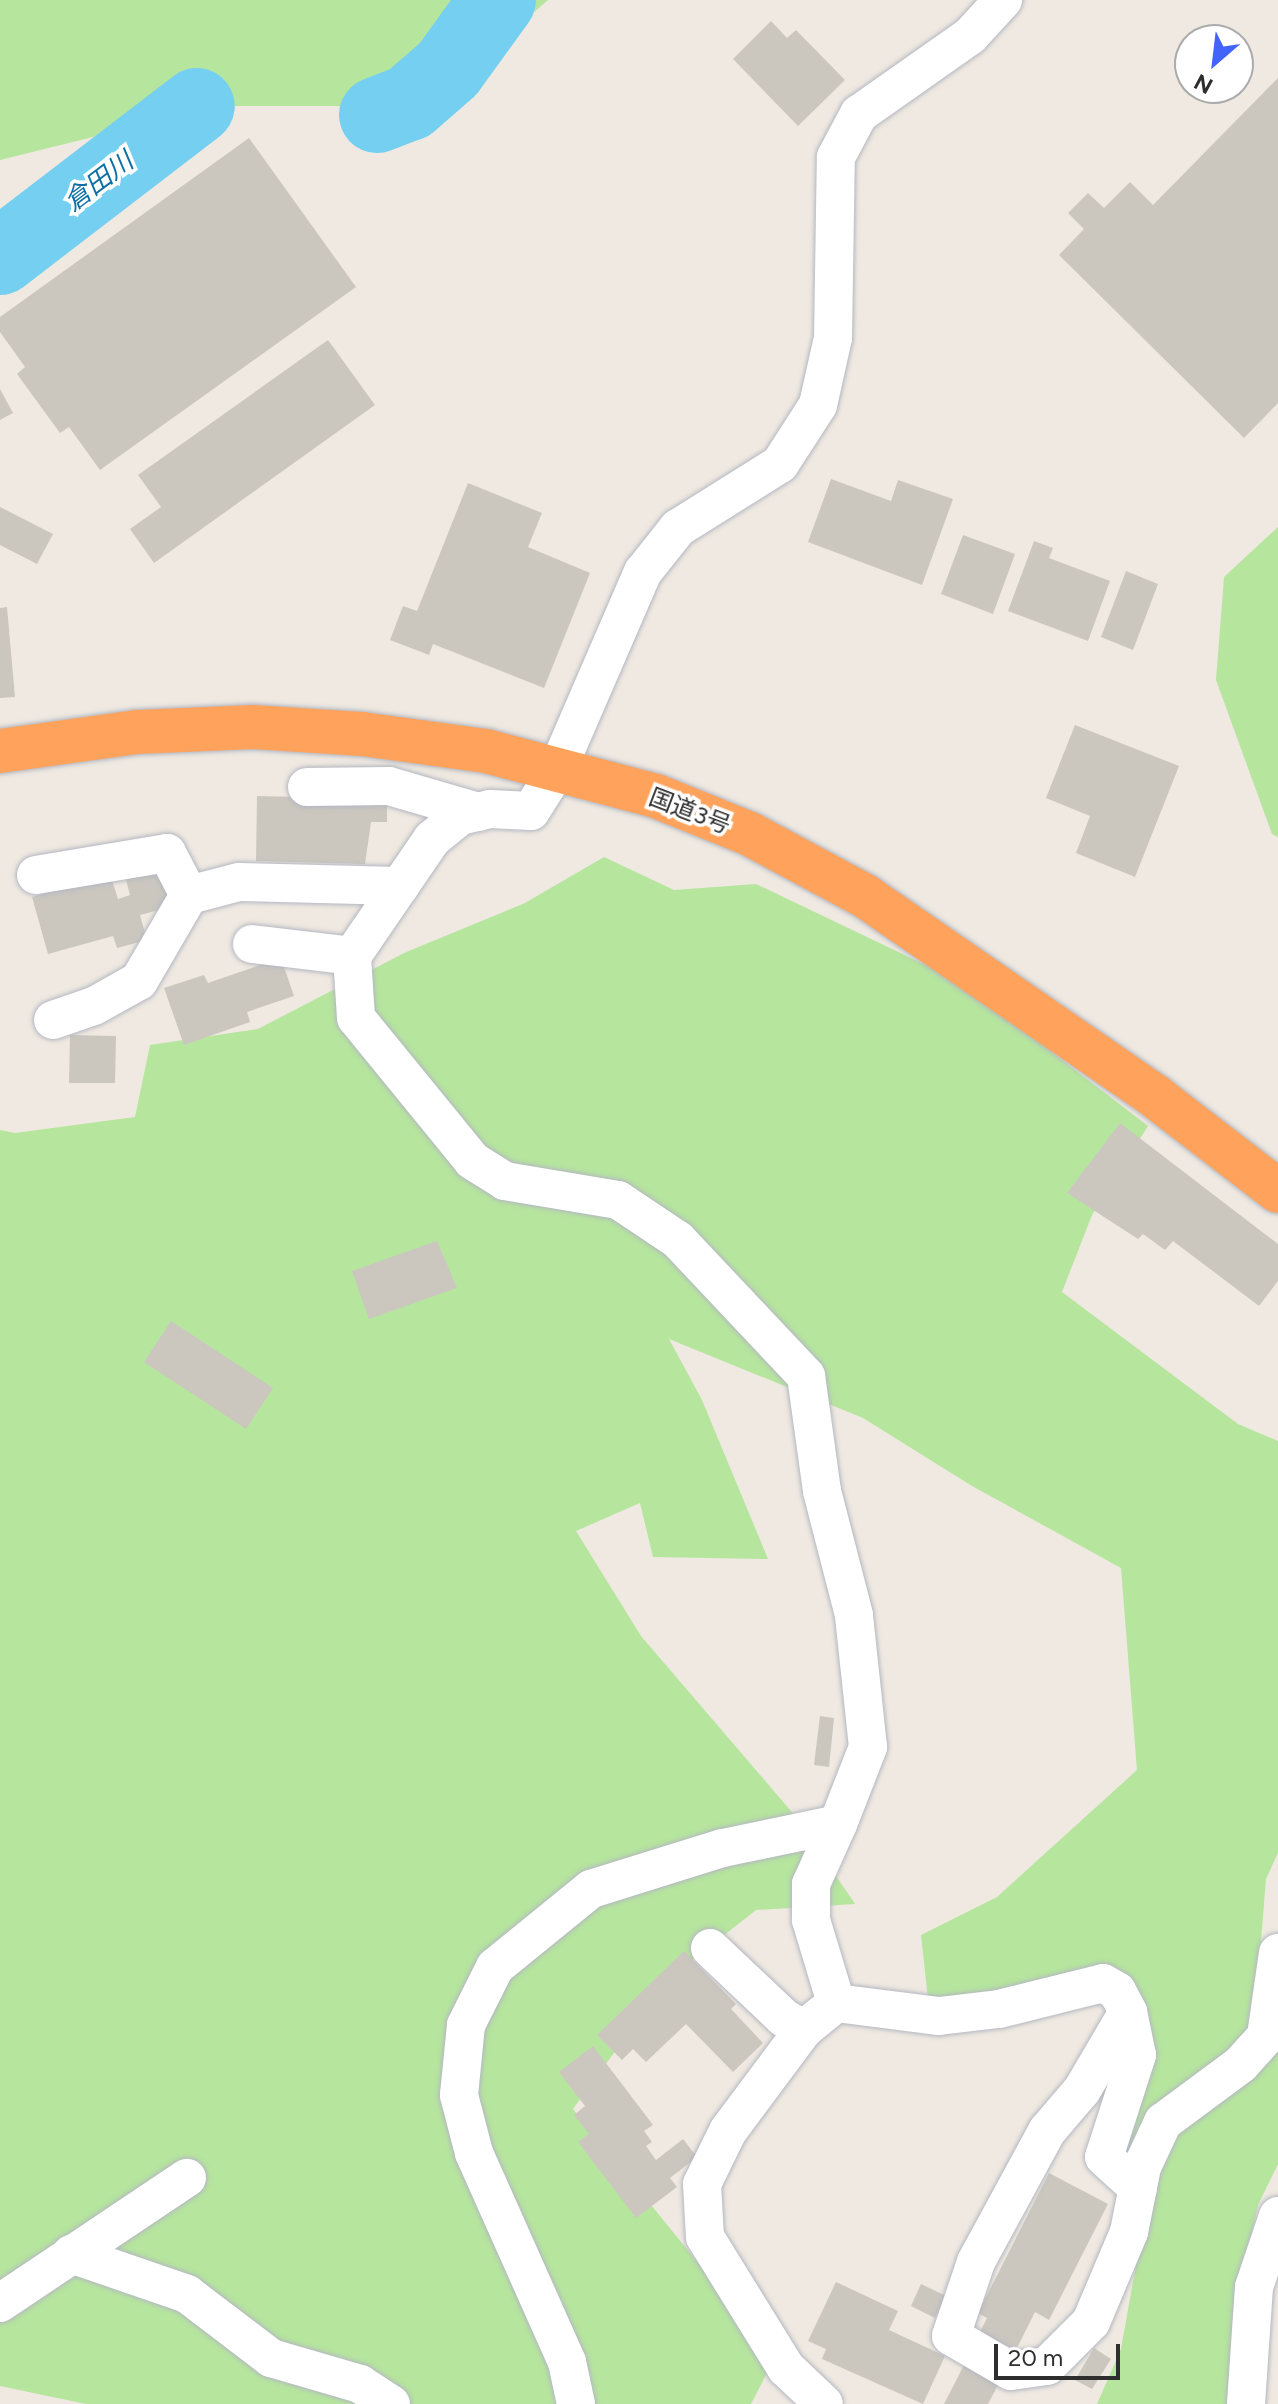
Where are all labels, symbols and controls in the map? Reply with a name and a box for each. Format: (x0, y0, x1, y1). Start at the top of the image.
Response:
north arrow (1174, 24, 1254, 104)
text: N (1190, 68, 1217, 100)
water label: 倉田川 (58, 146, 140, 218)
street label: 国道3号 (645, 782, 735, 840)
scale bar (998, 2328, 1124, 2378)
text: 20 m (1008, 2343, 1063, 2372)

